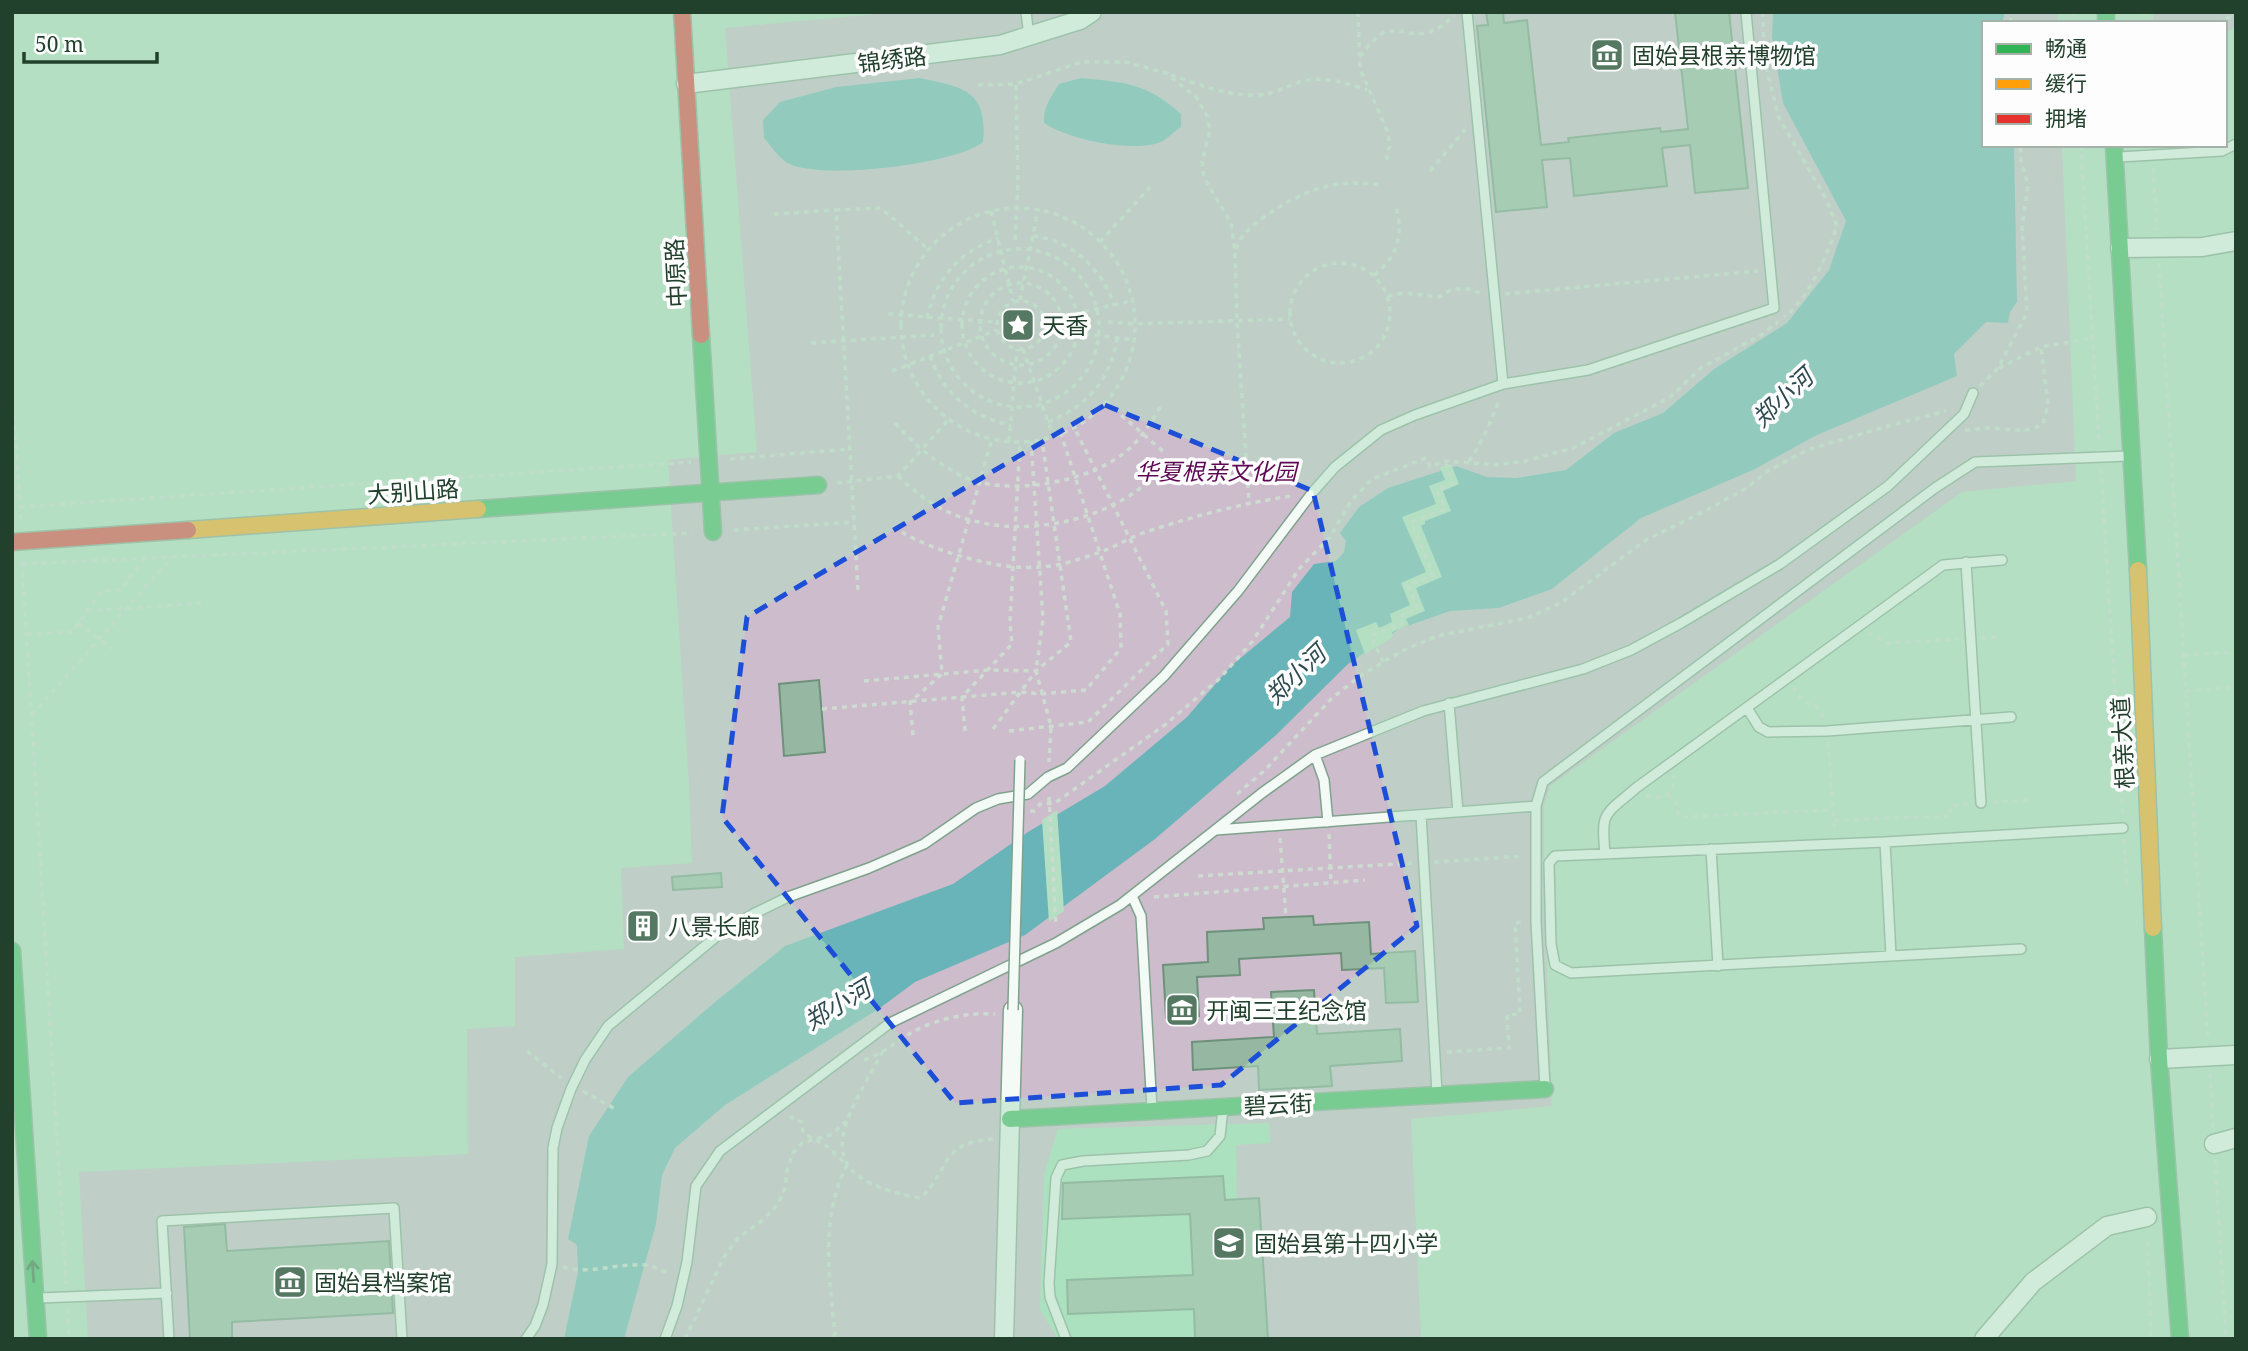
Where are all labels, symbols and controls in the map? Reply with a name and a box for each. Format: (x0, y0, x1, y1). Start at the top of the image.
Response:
scale bar (24, 21, 158, 65)
legend (1982, 21, 2227, 147)
text: 50 m (35, 30, 84, 58)
text: 畅通 (2045, 34, 2087, 62)
museum icon: 固始县根亲博物馆 (1588, 36, 1626, 74)
street label: 锦绣路 (856, 39, 928, 79)
place label: 固始县根亲博物馆 (1632, 39, 1816, 71)
text: 缓行 (2045, 69, 2087, 97)
text: 拥堵 (2045, 104, 2087, 132)
street label: 中原路 (657, 238, 693, 308)
place icon: 天香 (999, 306, 1037, 344)
place label: 天香 (1042, 309, 1088, 341)
water label: 郑小河 (1744, 358, 1823, 434)
park label: 华夏根亲文化园 (1136, 455, 1300, 487)
street label: 大别山路 (366, 472, 460, 510)
water label: 郑小河 (1258, 634, 1335, 711)
street label: 根亲大道 (2104, 696, 2140, 790)
building icon: 八景长廊 (624, 907, 662, 945)
place label: 八景长廊 (668, 910, 760, 942)
water label: 郑小河 (798, 969, 880, 1037)
museum icon: 开闽三王纪念馆 (1163, 991, 1201, 1029)
place label: 开闽三王纪念馆 (1206, 994, 1367, 1026)
street label: 碧云街 (1243, 1086, 1313, 1122)
school or university icon: 固始县第十四小学 (1210, 1224, 1248, 1262)
place label: 固始县第十四小学 (1254, 1227, 1438, 1259)
one-way arrow (26, 1260, 39, 1282)
museum icon: 固始县档案馆 (271, 1263, 309, 1301)
place label: 固始县档案馆 (314, 1266, 452, 1298)

